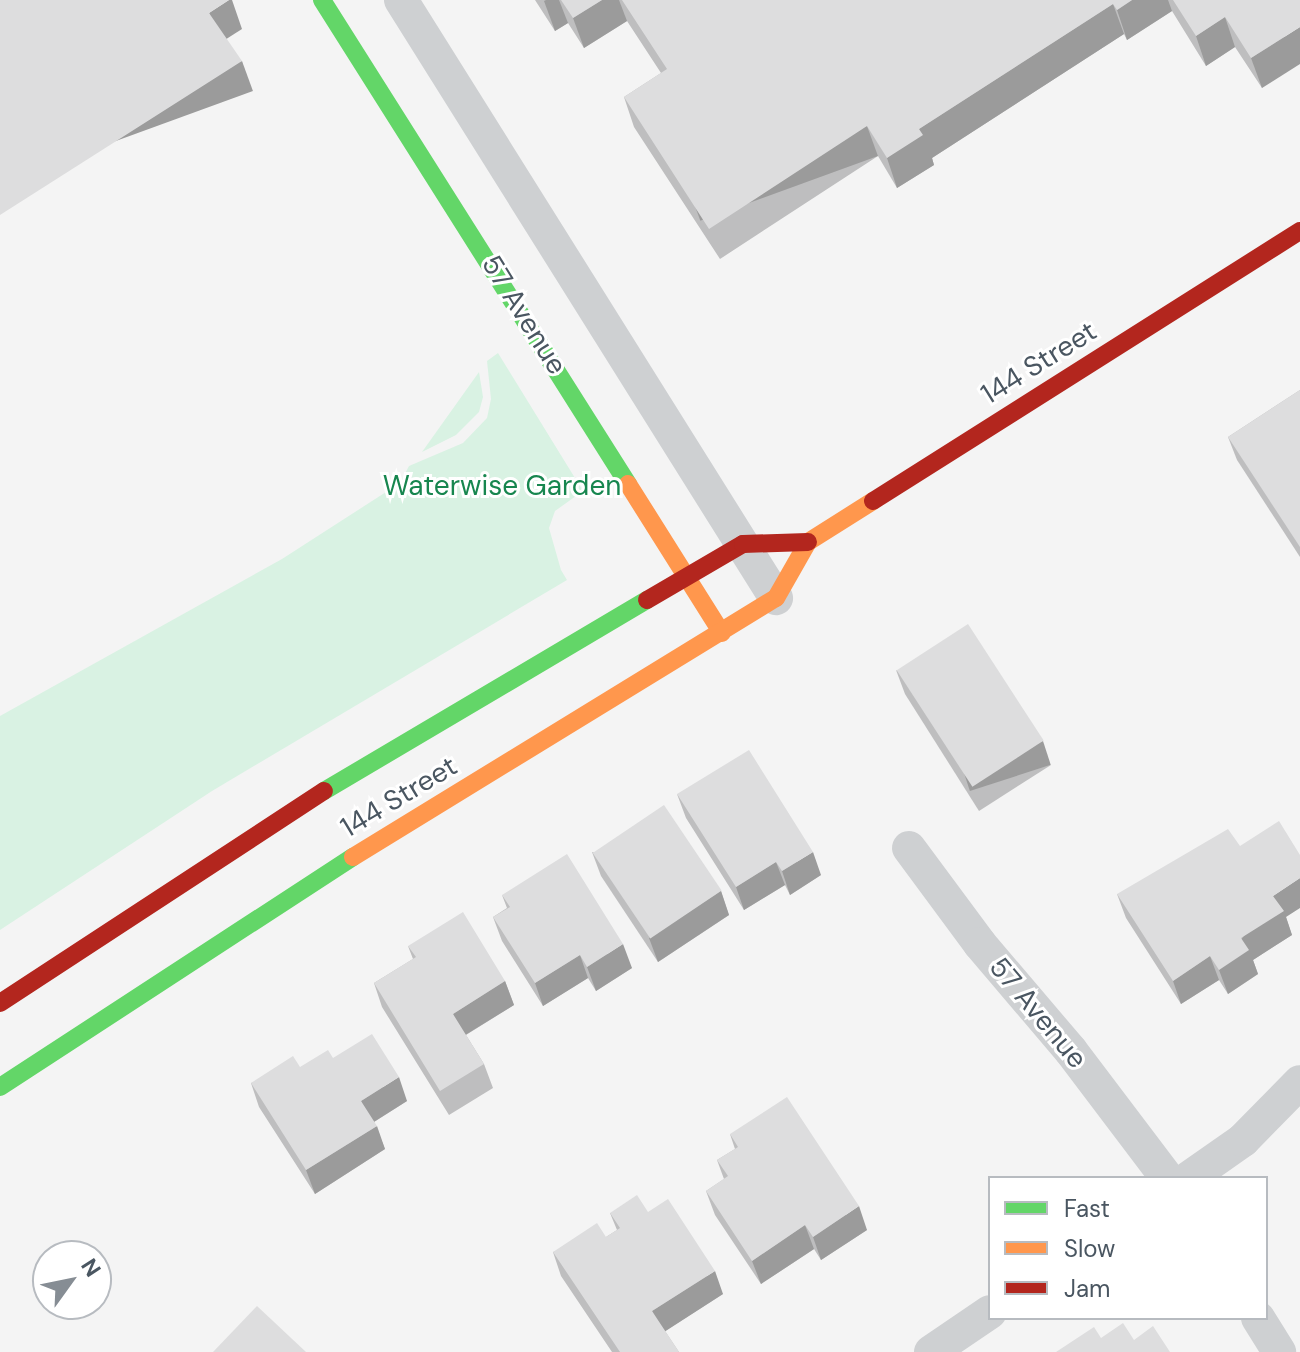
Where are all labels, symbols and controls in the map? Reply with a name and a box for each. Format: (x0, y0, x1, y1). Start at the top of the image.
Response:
street label: 57 Avenue (474, 249, 574, 381)
street label: 144 Street (975, 314, 1103, 412)
park label: Waterwise Garden (383, 469, 621, 503)
street label: 144 Street (335, 749, 463, 845)
street label: 57 Avenue (982, 951, 1094, 1075)
legend (988, 1176, 1268, 1320)
text: Fast (1064, 1193, 1110, 1224)
text: Slow (1064, 1233, 1115, 1264)
north arrow (32, 1240, 112, 1320)
text: N (74, 1253, 107, 1282)
text: Jam (1064, 1273, 1110, 1304)

